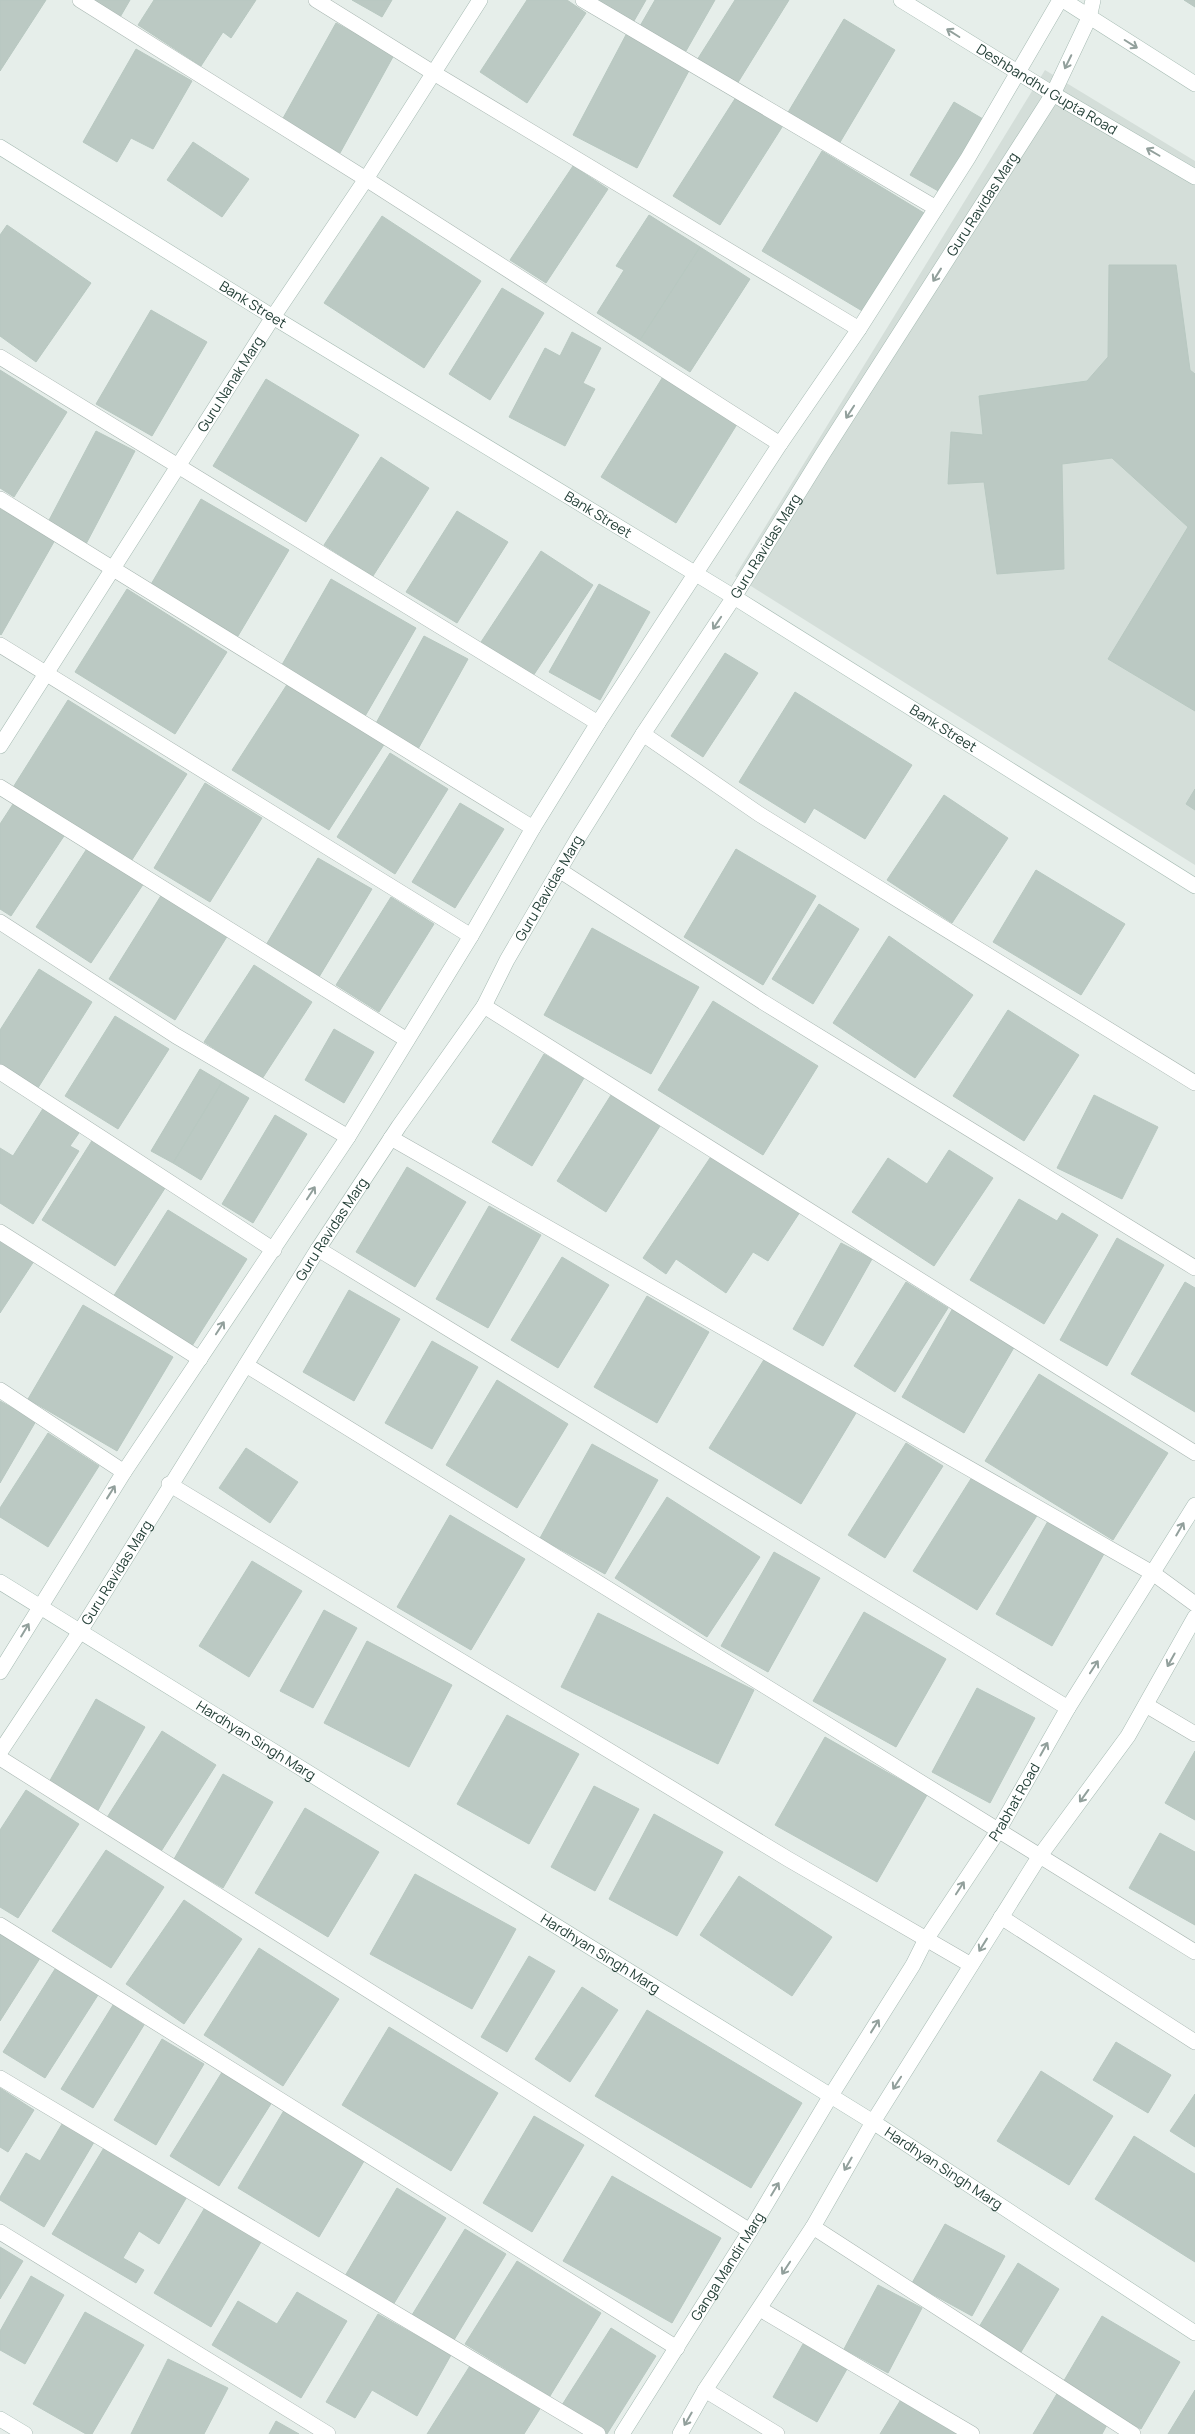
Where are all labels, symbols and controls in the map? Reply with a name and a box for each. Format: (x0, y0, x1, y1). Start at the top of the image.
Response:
one-way arrow (947, 27, 961, 37)
street label: Deshbandhu Gupta Road (973, 39, 1121, 139)
one-way arrow (1123, 39, 1137, 49)
one-way arrow (1063, 54, 1072, 69)
one-way arrow (1146, 147, 1160, 157)
street label: Guru Ravidas Marg (942, 148, 1022, 260)
one-way arrow (932, 267, 942, 281)
street label: Bank Street (216, 276, 291, 332)
street label: Guru Nanak Marg (192, 332, 268, 435)
one-way arrow (844, 404, 854, 418)
street label: Bank Street (561, 486, 636, 542)
street label: Guru Ravidas Marg (725, 490, 805, 602)
one-way arrow (711, 616, 722, 630)
street label: Bank Street (906, 700, 981, 756)
street label: Guru Ravidas Marg (510, 831, 587, 945)
street label: Guru Ravidas Marg (290, 1173, 372, 1284)
one-way arrow (306, 1186, 316, 1200)
one-way arrow (216, 1321, 226, 1335)
one-way arrow (106, 1485, 116, 1499)
street label: Guru Ravidas Marg (76, 1516, 156, 1628)
one-way arrow (1175, 1523, 1185, 1537)
one-way arrow (20, 1622, 30, 1637)
one-way arrow (1166, 1652, 1176, 1666)
one-way arrow (1089, 1661, 1099, 1675)
street label: Hardhyan Singh Marg (193, 1696, 320, 1784)
one-way arrow (1039, 1742, 1049, 1757)
street label: Prabhat Road (984, 1759, 1044, 1845)
one-way arrow (1079, 1789, 1089, 1803)
one-way arrow (955, 1882, 965, 1896)
street label: Hardhyan Singh Marg (537, 1909, 664, 1997)
one-way arrow (978, 1938, 988, 1952)
one-way arrow (870, 2020, 880, 2034)
one-way arrow (892, 2076, 902, 2090)
street label: Hardhyan Singh Marg (881, 2122, 1007, 2213)
one-way arrow (843, 2157, 853, 2171)
one-way arrow (771, 2182, 781, 2196)
street label: Ganga Mandir Marg (686, 2208, 768, 2324)
one-way arrow (781, 2261, 791, 2275)
one-way arrow (683, 2412, 693, 2426)

